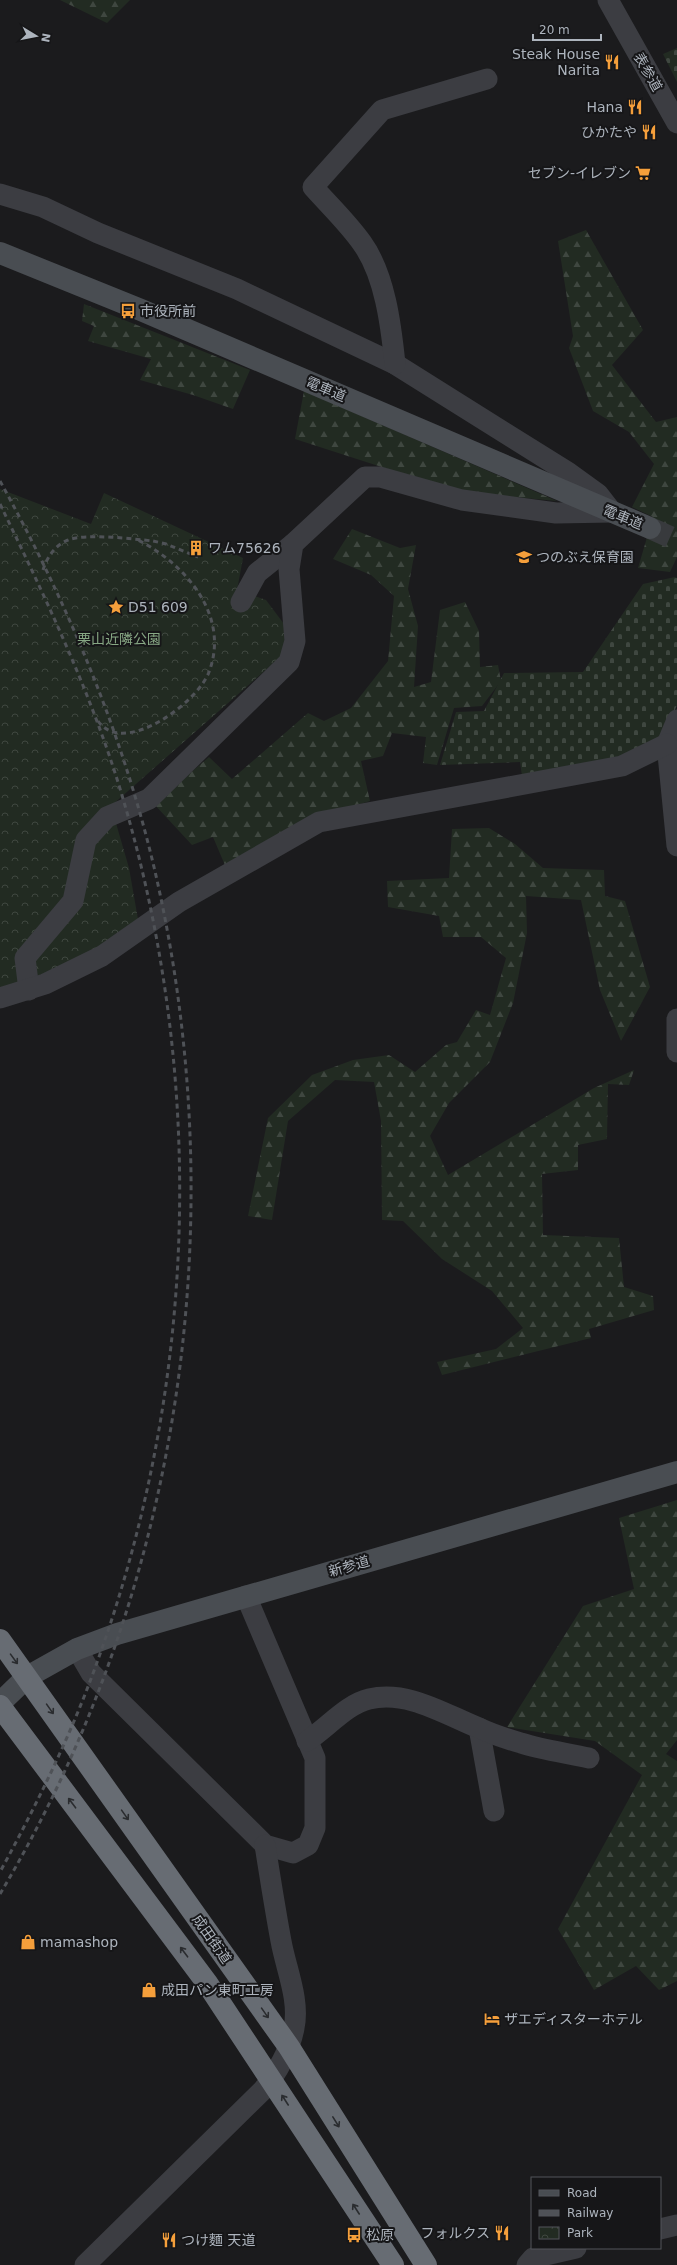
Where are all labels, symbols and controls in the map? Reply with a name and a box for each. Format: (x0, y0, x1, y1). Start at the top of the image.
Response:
north arrow (16, 16, 56, 56)
scale bar (533, 16, 601, 42)
text: 20 m (539, 23, 570, 37)
text: N (38, 32, 53, 43)
place label: Steak House Narita (512, 46, 600, 78)
street label: 表参道 (631, 50, 665, 94)
restaurant icon: Steak House Narita (603, 53, 621, 71)
restaurant icon: Hana (626, 98, 644, 116)
place label: Hana (586, 99, 623, 115)
restaurant icon: ひかたや (640, 123, 658, 141)
place label: ひかたや (581, 124, 637, 140)
supermarket icon: セブン-イレブン (634, 164, 652, 182)
place label: セブン-イレブン (528, 165, 631, 181)
bus stop icon: 市役所前 (119, 302, 137, 320)
place label: 市役所前 (140, 303, 196, 319)
street label: 電車道 (304, 373, 348, 405)
street label: 電車道 (601, 502, 645, 532)
building icon: ワム75626 (187, 539, 205, 557)
place label: ワム75626 (208, 540, 281, 556)
school or university icon: つのぶえ保育園 (515, 548, 533, 566)
place label: つのぶえ保育園 (536, 549, 634, 565)
place icon: D51 609 (107, 598, 125, 616)
place label: D51 609 (128, 599, 188, 615)
park label: 栗山近隣公園 (77, 631, 161, 647)
street label: 新参道 (327, 1553, 371, 1579)
one-way arrow (10, 1653, 18, 1664)
one-way arrow (46, 1704, 54, 1715)
one-way arrow (68, 1798, 77, 1809)
one-way arrow (121, 1810, 129, 1821)
street label: 成田街道 (189, 1911, 235, 1967)
shop icon: mamashop (19, 1933, 37, 1951)
place label: mamashop (40, 1934, 118, 1950)
one-way arrow (180, 1946, 188, 1957)
shop icon: 成田パン東町工房 (140, 1981, 158, 1999)
place label: 成田パン東町工房 (161, 1982, 274, 1998)
one-way arrow (261, 2007, 269, 2018)
hotel icon: ザエディスターホテル (483, 2010, 501, 2028)
place label: ザエディスターホテル (504, 2011, 643, 2027)
one-way arrow (281, 2095, 289, 2106)
one-way arrow (332, 2116, 340, 2127)
legend (531, 2177, 661, 2249)
text: Road (567, 2186, 597, 2200)
one-way arrow (352, 2204, 360, 2215)
text: Railway (567, 2206, 613, 2220)
restaurant icon: フォルクス (493, 2224, 511, 2242)
place label: フォルクス (420, 2225, 490, 2241)
bus stop icon: 松原 (345, 2226, 363, 2244)
text: Park (567, 2226, 593, 2240)
place label: 松原 (366, 2227, 394, 2243)
restaurant icon: つけ麵 天道 (160, 2231, 178, 2249)
place label: つけ麵 天道 (181, 2232, 255, 2248)

